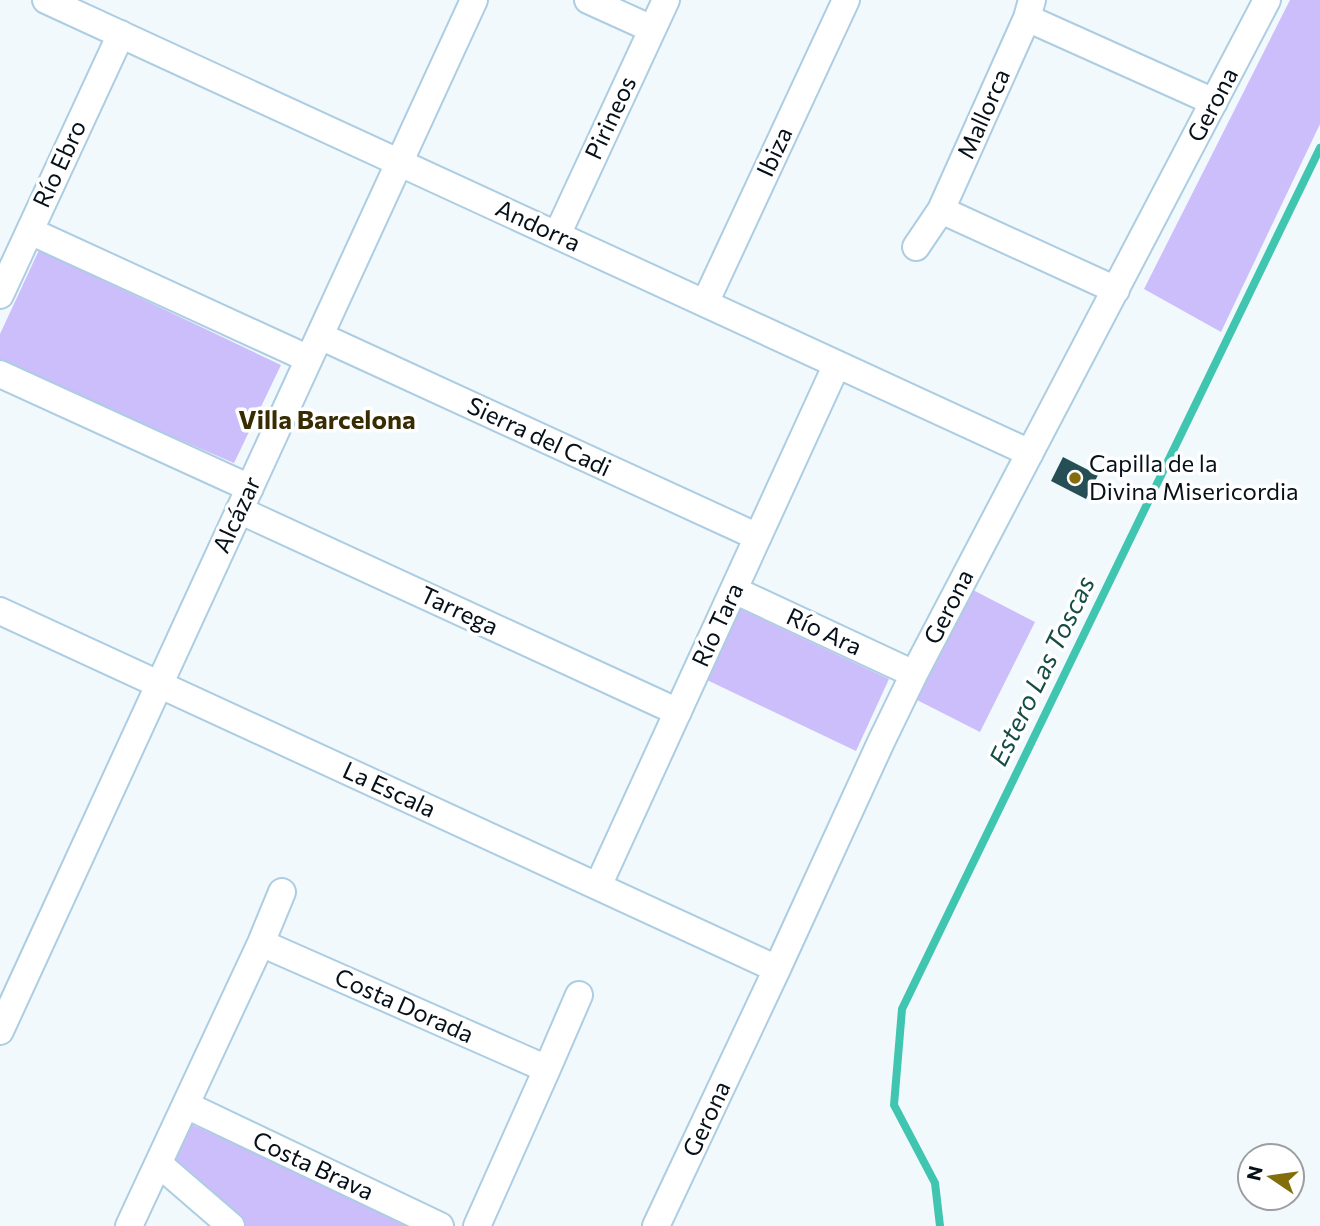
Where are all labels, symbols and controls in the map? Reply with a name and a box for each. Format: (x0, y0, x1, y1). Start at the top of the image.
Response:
street label: Gerona (1180, 62, 1243, 146)
street label: Mallorca (950, 64, 1015, 163)
street label: Pirineos (578, 71, 641, 164)
street label: Río Ebro (26, 115, 91, 212)
street label: Ibiza (750, 122, 798, 181)
street label: Andorra (492, 192, 586, 257)
street label: Sierra del Cadi (463, 390, 616, 482)
district label: Villa Barcelona (238, 403, 416, 434)
place label: Capilla de la Divina Misericordia (1089, 448, 1299, 505)
marker: Capilla de la Divina Misericordia (1067, 470, 1083, 486)
street label: Alcázar (205, 471, 266, 557)
street label: Gerona (917, 564, 979, 649)
water label: Estero Las Toscas (981, 570, 1100, 770)
street label: Río Tara (685, 578, 749, 671)
street label: Tarrega (416, 579, 503, 640)
street label: Río Ara (782, 601, 867, 661)
street label: La Escala (339, 755, 441, 823)
street label: Costa Dorada (331, 961, 478, 1048)
street label: Gerona (676, 1076, 736, 1161)
street label: Costa Brava (249, 1124, 379, 1205)
north arrow (1236, 1142, 1306, 1212)
text: N (1241, 1164, 1267, 1183)

